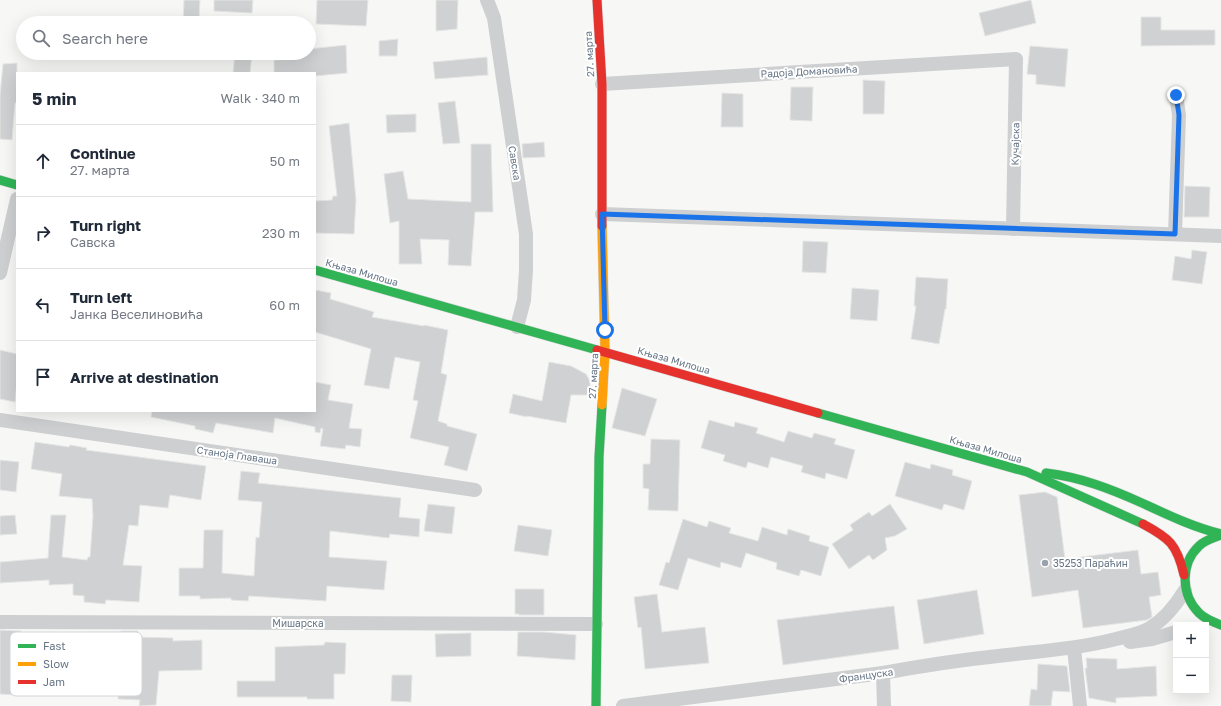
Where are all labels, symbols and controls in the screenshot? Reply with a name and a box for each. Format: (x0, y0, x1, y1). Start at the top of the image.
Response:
search box (16, 16, 316, 60)
icon: search (30, 27, 52, 49)
text: Search here (62, 29, 148, 47)
street label: 27. марта (582, 31, 596, 77)
street label: Радоја Домановића (760, 62, 858, 80)
route end (1167, 86, 1185, 104)
text: 5 min (32, 88, 76, 109)
text: Walk · 340 m (220, 90, 300, 106)
street label: Кучајска (1009, 122, 1021, 166)
text: Continue (70, 144, 136, 162)
street label: Савска (506, 145, 524, 181)
icon: ahead (32, 150, 54, 172)
text: 50 m (270, 153, 300, 169)
text: 27. марта (70, 162, 130, 178)
text: Turn right (70, 216, 141, 234)
icon: right (32, 222, 54, 244)
text: 230 m (262, 225, 300, 241)
text: Савска (70, 234, 115, 250)
street label: Књаза Милоша (324, 256, 400, 288)
text: Turn left (70, 288, 132, 306)
icon: left (32, 294, 54, 316)
text: 60 m (269, 297, 300, 313)
text: Јанка Веселиновића (70, 306, 203, 322)
route start (596, 321, 614, 339)
street label: Књаза Милоша (636, 344, 712, 376)
street label: 27. марта (586, 353, 600, 399)
icon: arrive (32, 366, 54, 388)
text: Arrive at destination (70, 368, 219, 386)
street label: Књаза Милоша (948, 433, 1024, 465)
street label: Станоја Главаша (196, 443, 278, 467)
place label: 35253 Параћин (1053, 557, 1128, 569)
marker: 35253 Параћин (1040, 558, 1050, 568)
street label: Мишарска (272, 617, 324, 629)
map controls (1173, 622, 1209, 694)
button: + (1173, 622, 1209, 658)
legend (10, 632, 142, 696)
text: Fast (43, 639, 66, 652)
text: Slow (43, 657, 69, 670)
button: − (1173, 658, 1209, 694)
street label: Француска (838, 665, 894, 685)
text: Jam (43, 675, 65, 688)

